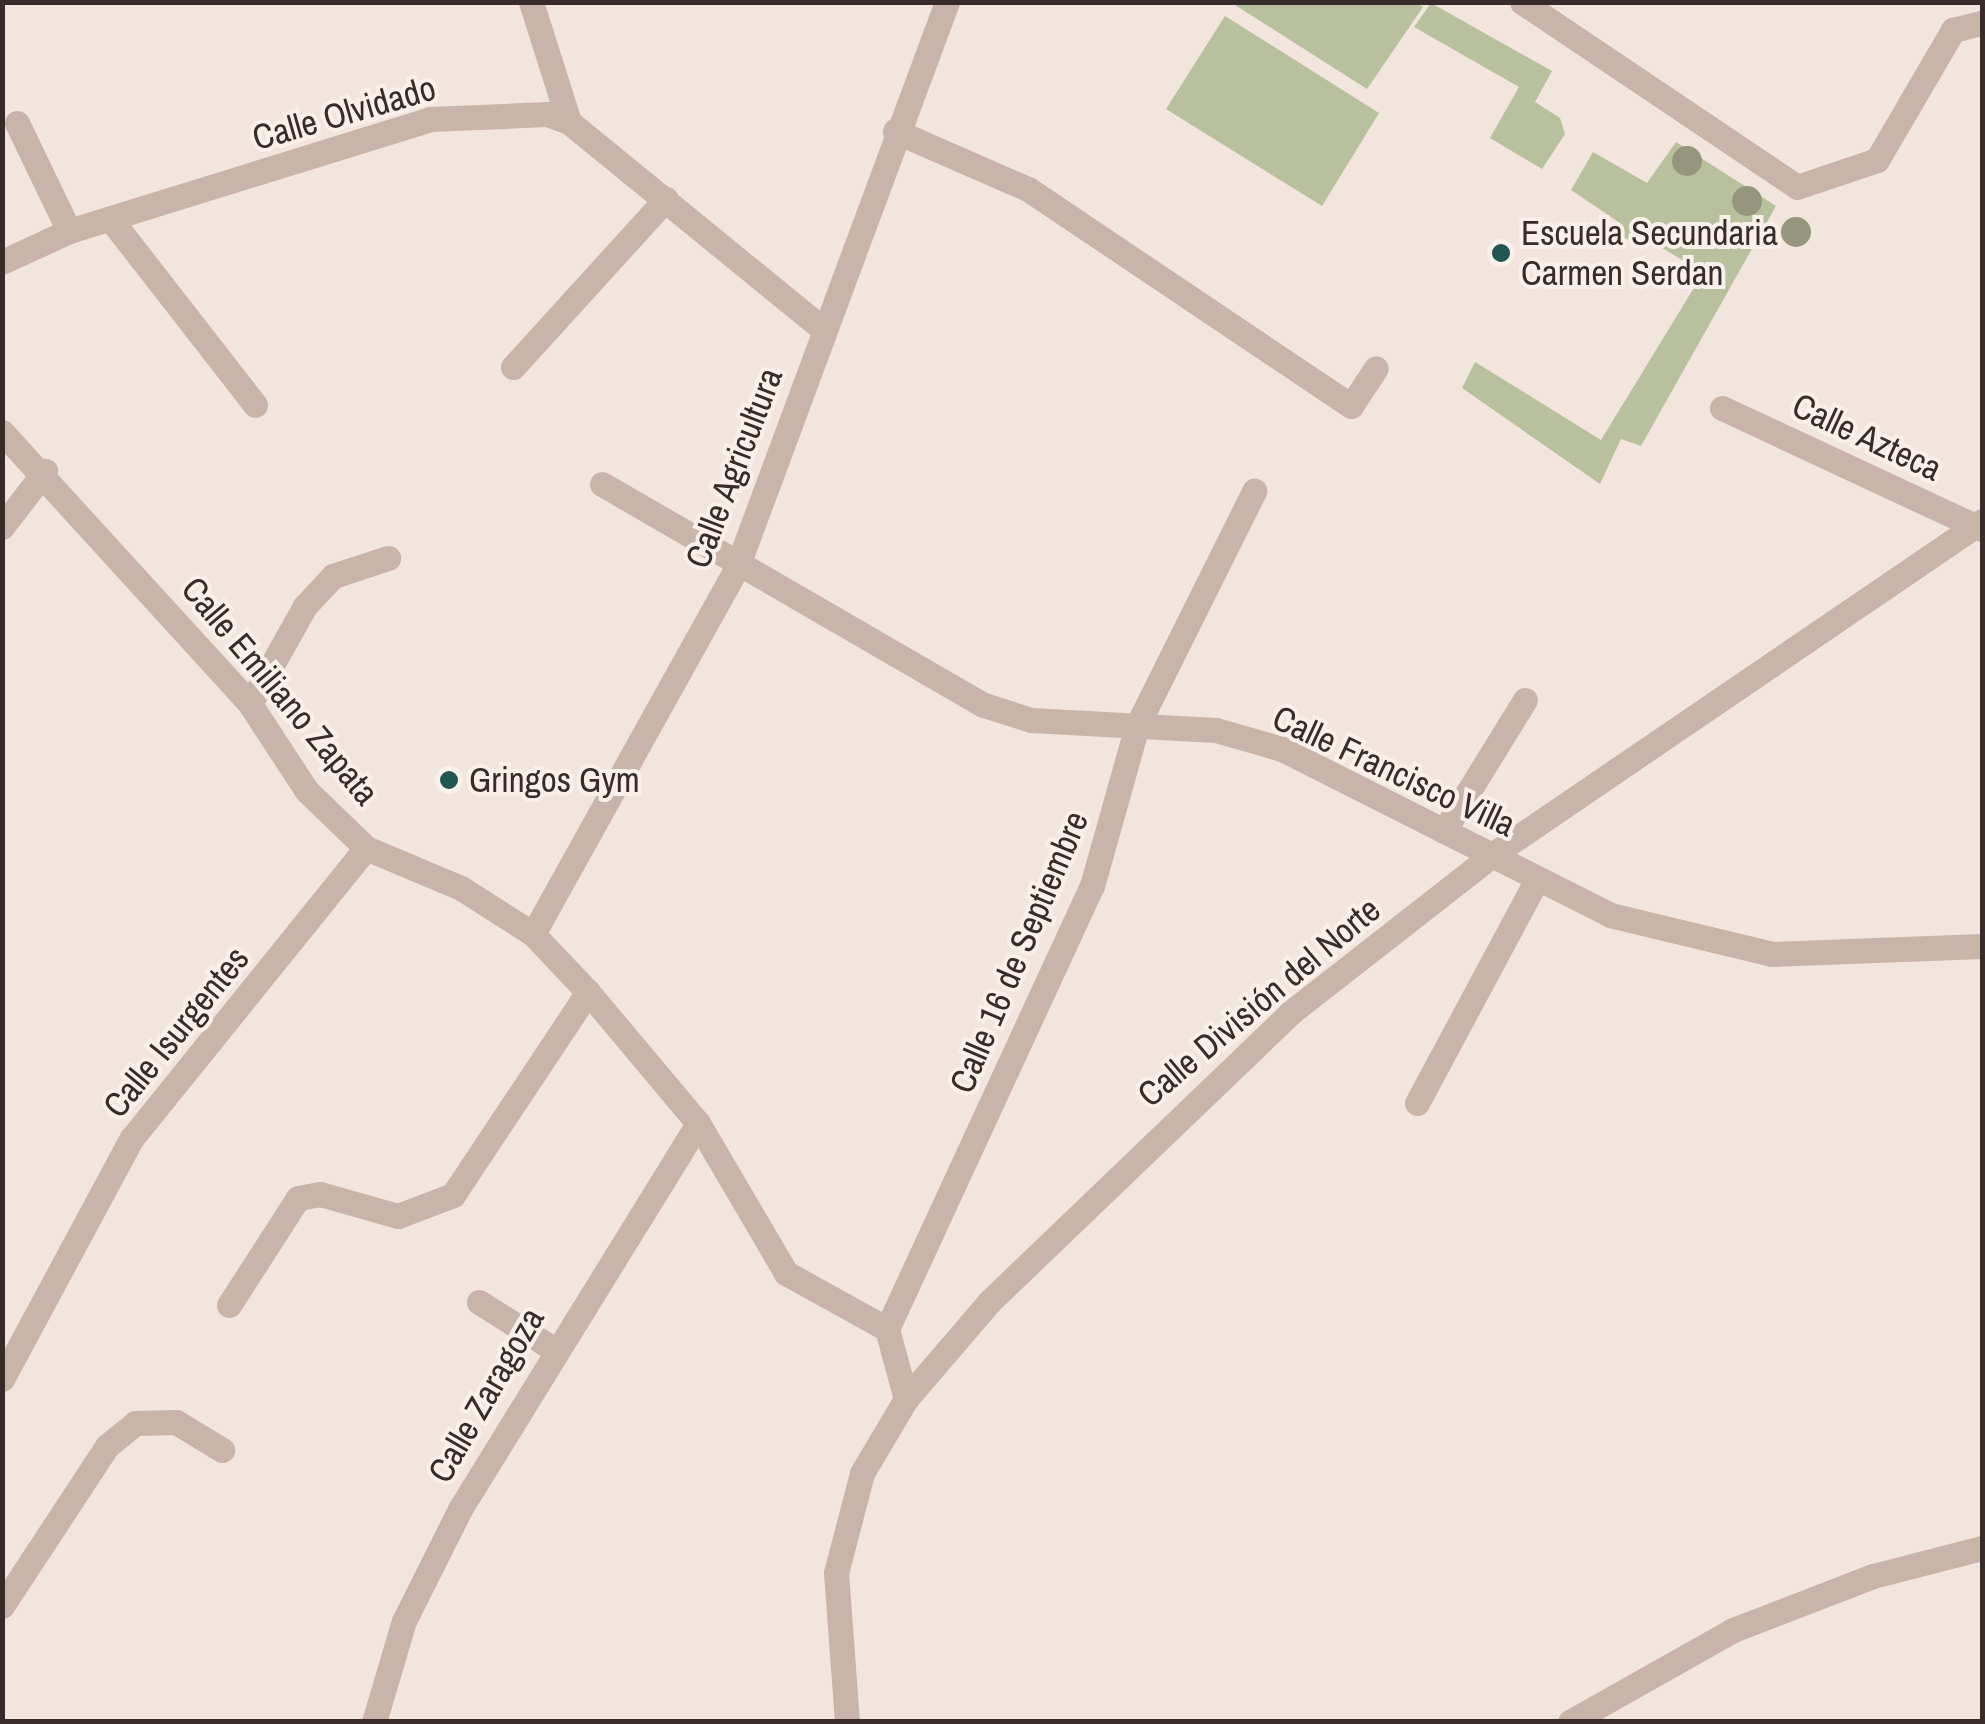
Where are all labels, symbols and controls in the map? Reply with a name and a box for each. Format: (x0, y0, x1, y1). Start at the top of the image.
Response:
street label: Calle Olvidado (248, 67, 440, 159)
place label: Escuela Secundaria Carmen Serdan (1521, 212, 1778, 294)
marker: Escuela Secundaria Carmen Serdan (1490, 242, 1512, 264)
street label: Calle Agricultura (676, 361, 792, 575)
street label: Calle Azteca (1785, 384, 1949, 490)
street label: Calle Emiliano Zapata (173, 569, 387, 813)
street label: Calle Francisco Villa (1266, 696, 1522, 846)
place label: Gringos Gym (469, 759, 640, 801)
marker: Gringos Gym (438, 769, 460, 791)
street label: Calle 16 de Septiembre (941, 805, 1097, 1099)
street label: Calle División del Norte (1129, 889, 1389, 1115)
street label: Calle Isurgentes (94, 938, 258, 1126)
street label: Calle Zaragoza (419, 1300, 553, 1490)

